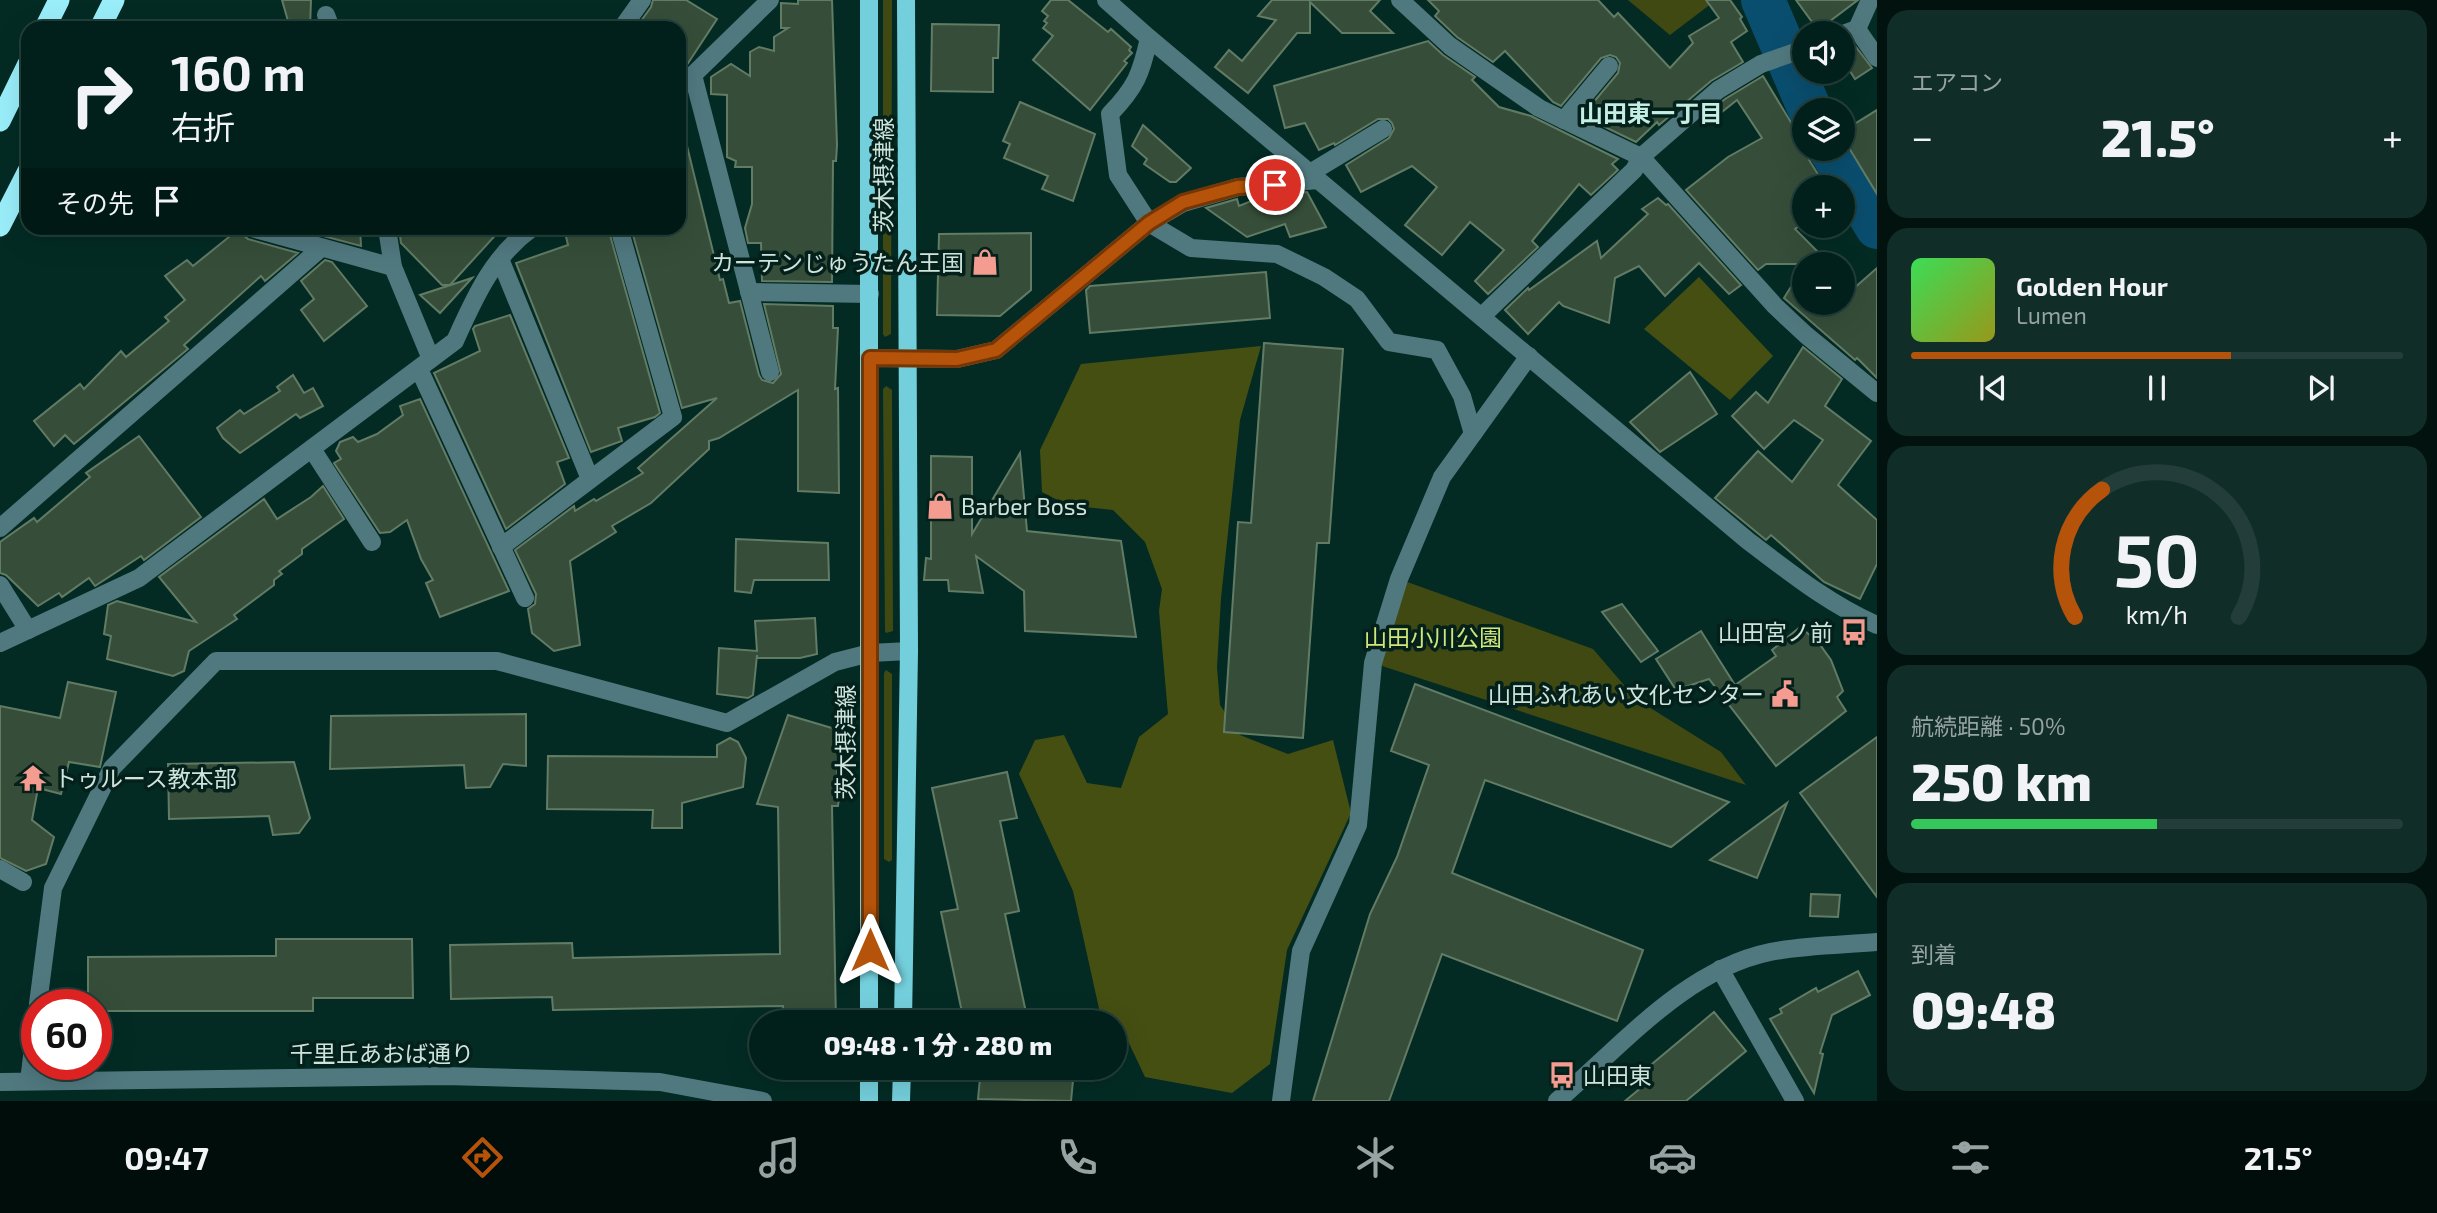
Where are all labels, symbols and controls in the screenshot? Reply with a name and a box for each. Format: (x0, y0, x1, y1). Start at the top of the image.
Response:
map controls (1792, 21, 1855, 315)
button: sound (1792, 21, 1855, 84)
text: 160 m (171, 42, 306, 101)
icon: right (56, 49, 147, 140)
text: エアコン (1911, 68, 2003, 96)
district label: 山田東一丁目 (1579, 98, 1723, 127)
button: layers (1792, 98, 1855, 161)
text: 21.5° (2101, 105, 2215, 167)
text: 右折 (171, 107, 235, 145)
text: − (1911, 113, 1933, 159)
text: + (2382, 113, 2403, 159)
street label: 茨木摂津線 (869, 118, 897, 233)
pin (1245, 155, 1305, 215)
icon: arrive (1256, 166, 1294, 204)
button: + (1792, 175, 1855, 238)
icon: arrive (148, 182, 186, 220)
text: その先 (56, 187, 134, 218)
shop icon: カーテンじゅうたん王国 (970, 247, 1000, 277)
place label: カーテンじゅうたん王国 (711, 248, 964, 276)
button: − (1792, 252, 1855, 315)
text: Golden Hour (2016, 270, 2168, 301)
text: Lumen (2016, 301, 2087, 329)
icon: previous (1974, 369, 2012, 407)
icon: pause (2138, 369, 2176, 407)
icon: next (2302, 369, 2340, 407)
shop icon: Barber Boss (925, 491, 955, 521)
place label: Barber Boss (961, 492, 1087, 520)
text: 50 (2114, 514, 2200, 602)
text: km/h (2126, 598, 2188, 628)
bus stop icon: 山田宮ノ前 (1839, 617, 1869, 647)
place label: 山田宮ノ前 (1718, 618, 1833, 646)
park label: 山田小川公園 (1364, 623, 1502, 651)
public building icon: 山田ふれあい文化センター (1770, 679, 1800, 709)
place label: 山田ふれあい文化センター (1488, 680, 1764, 708)
street label: 茨木摂津線 (831, 685, 859, 800)
text: 航続距離 · 50% (1911, 712, 2065, 740)
text: 250 km (1911, 749, 2092, 811)
temple icon: トゥルース教本部 (18, 763, 48, 793)
place label: トゥルース教本部 (54, 764, 237, 792)
position arrow (833, 913, 907, 987)
text: 到着 (1911, 940, 1957, 968)
text: 09:48 (1911, 977, 2056, 1039)
speed limit sign: 60 (21, 989, 112, 1080)
text: 09:48 · 1 分 · 280 m (824, 1029, 1052, 1060)
street label: 千里丘あおば通り (290, 1039, 474, 1067)
bus stop icon: 山田東 (1547, 1060, 1577, 1090)
place label: 山田東 (1583, 1061, 1652, 1089)
icon: directions (458, 1133, 507, 1182)
icon: music (755, 1133, 804, 1182)
icon: phone (1053, 1133, 1102, 1182)
icon: climate (1351, 1133, 1400, 1182)
icon: car (1648, 1133, 1697, 1182)
icon: filters (1946, 1133, 1995, 1182)
text: 09:47 (124, 1138, 209, 1176)
text: 21.5° (2244, 1138, 2313, 1176)

